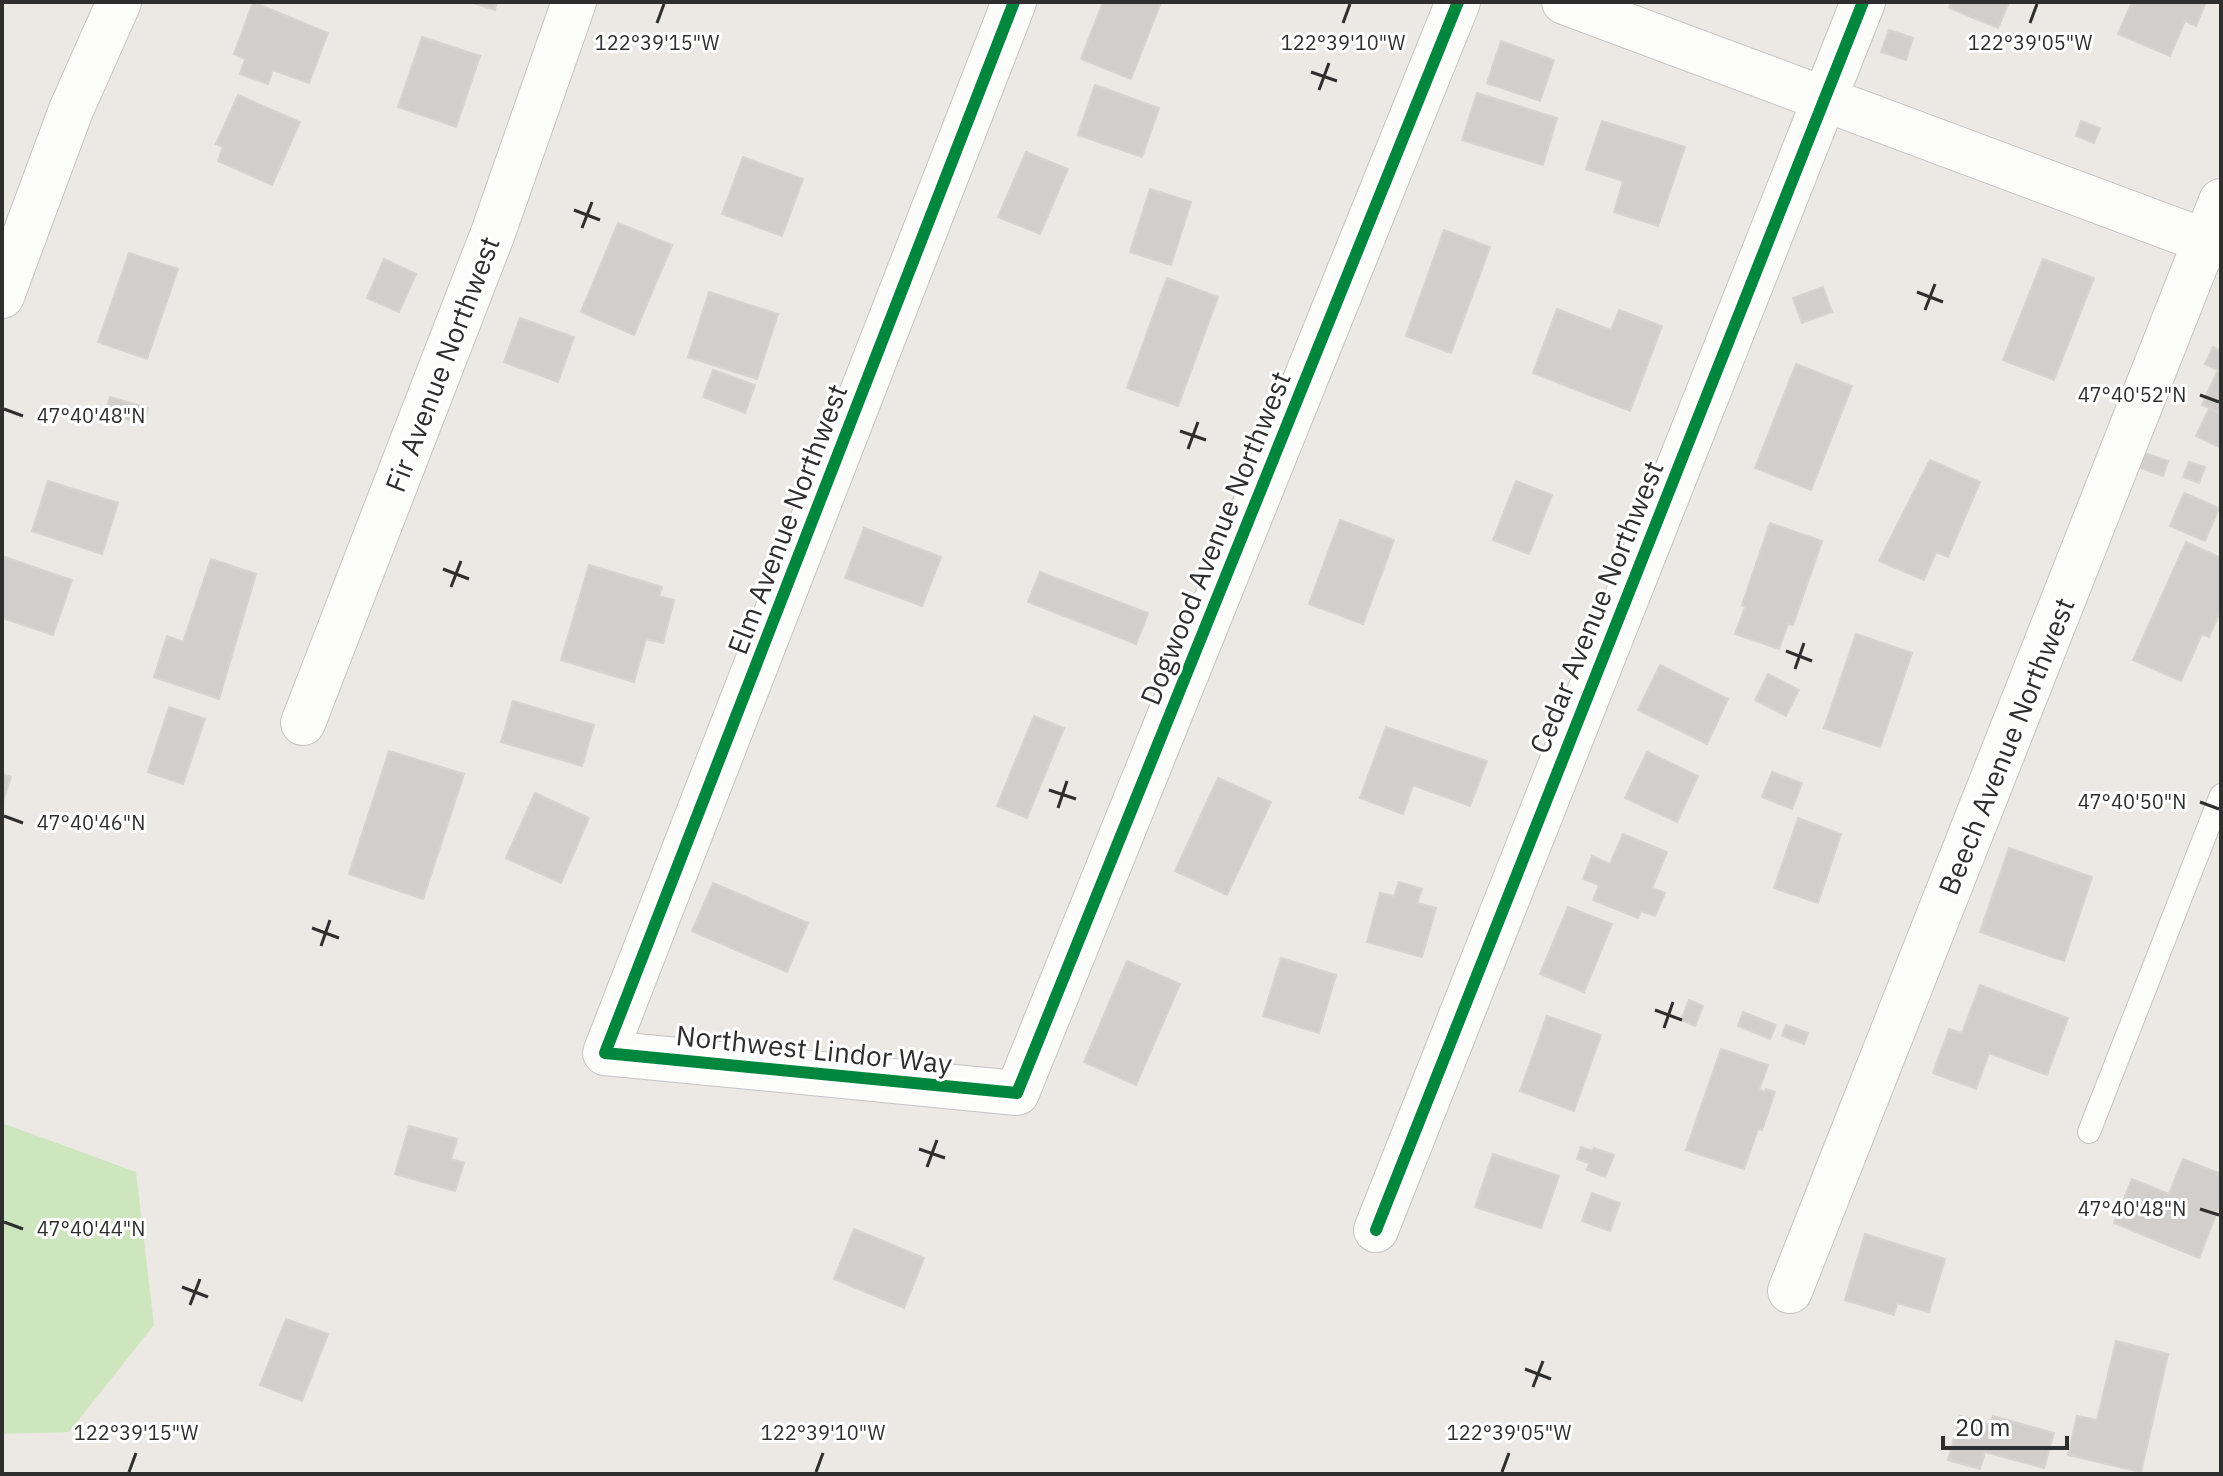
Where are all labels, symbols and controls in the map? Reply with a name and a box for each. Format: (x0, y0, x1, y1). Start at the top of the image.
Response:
text: 122°39'15"W (595, 29, 720, 56)
text: 122°39'10"W (1281, 29, 1406, 56)
text: 122°39'05"W (1968, 29, 2093, 56)
street label: Fir Avenue Northwest (376, 231, 508, 497)
street label: Dogwood Avenue Northwest (1131, 366, 1299, 710)
street label: Elm Avenue Northwest (718, 379, 856, 659)
text: 47°40'52"N (2078, 381, 2186, 408)
text: 47°40'48"N (37, 402, 145, 429)
street label: Cedar Avenue Northwest (1520, 455, 1672, 759)
street label: Beech Avenue Northwest (1929, 592, 2083, 900)
text: 47°40'50"N (2078, 788, 2186, 815)
text: 47°40'46"N (37, 809, 145, 836)
street label: Northwest Lindor Way (674, 1016, 954, 1082)
text: 47°40'48"N (2078, 1195, 2186, 1222)
text: 47°40'44"N (37, 1215, 145, 1242)
scale bar (1943, 1400, 2067, 1450)
text: 20 m (1955, 1411, 2010, 1443)
text: 122°39'15"W (74, 1419, 199, 1446)
text: 122°39'10"W (761, 1419, 886, 1446)
text: 122°39'05"W (1447, 1419, 1572, 1446)

